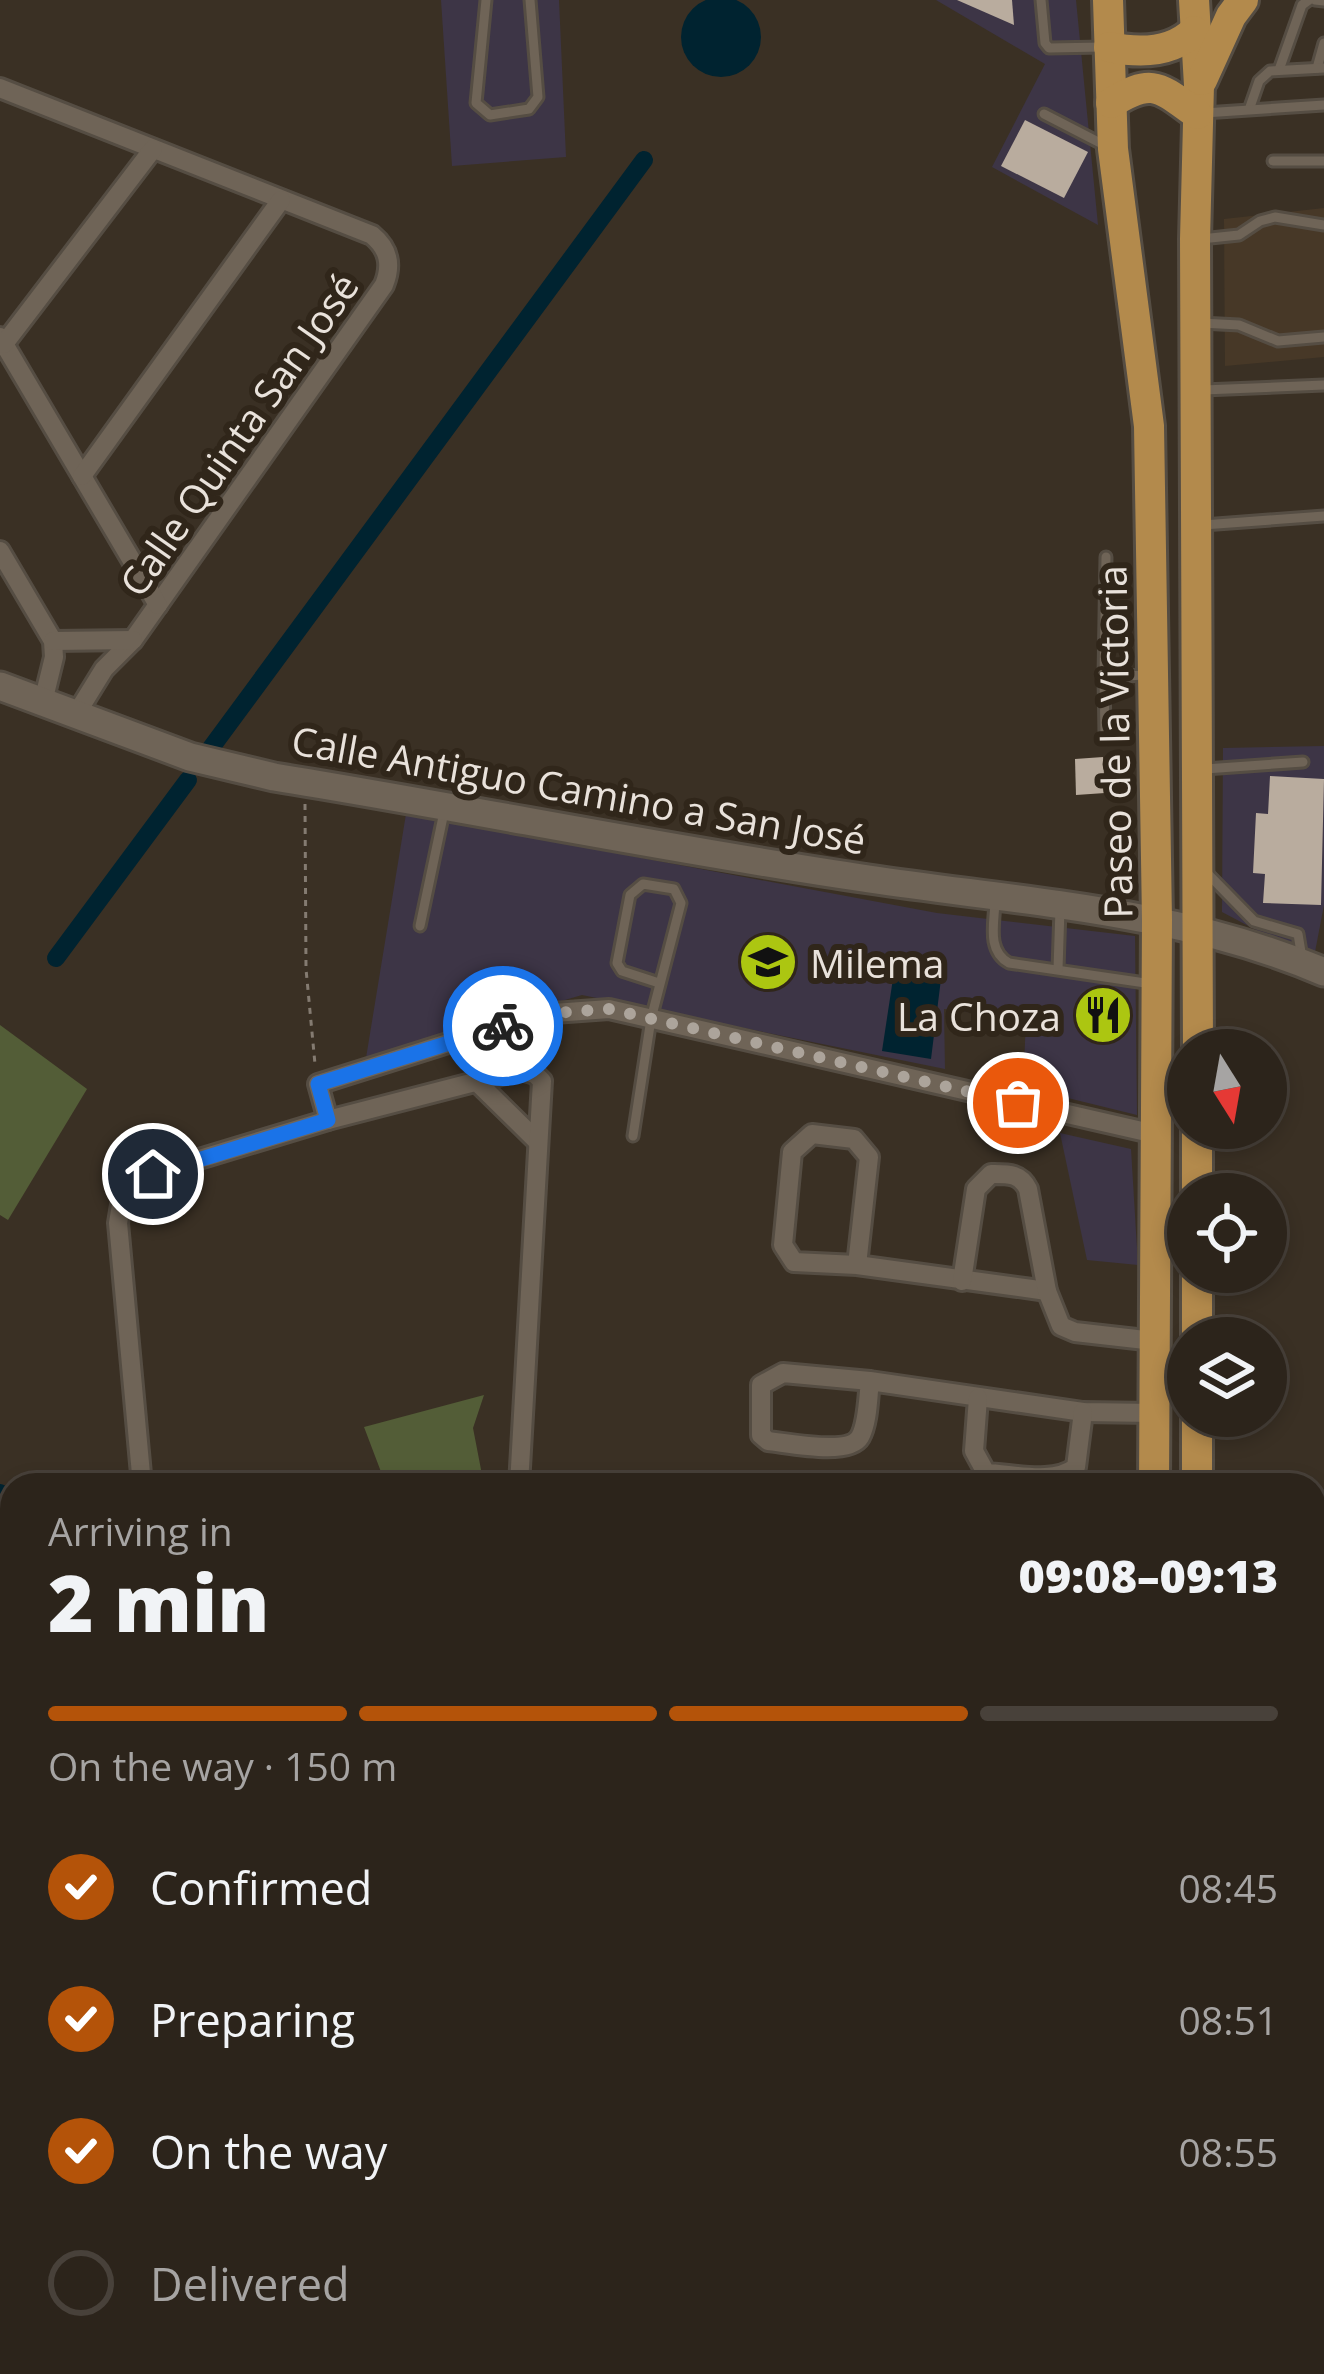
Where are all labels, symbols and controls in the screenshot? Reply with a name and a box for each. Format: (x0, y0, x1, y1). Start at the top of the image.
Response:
street label: Calle Quinta San José (106, 262, 370, 606)
street label: Paseo de la Victoria (1084, 565, 1144, 919)
street label: Calle Antiguo Camino a San José (288, 712, 870, 866)
school or university icon: Milema (737, 931, 799, 993)
place label: Milema (810, 936, 944, 989)
courier (443, 966, 563, 1086)
restaurant icon: La Choza (1072, 984, 1134, 1046)
place label: La Choza (897, 989, 1061, 1042)
icon: bike (470, 993, 536, 1059)
north arrow (1167, 1029, 1287, 1149)
map controls (1167, 1029, 1287, 1437)
pin (967, 1052, 1069, 1154)
icon: bag (985, 1070, 1051, 1136)
pin (102, 1123, 204, 1225)
icon: home (120, 1141, 186, 1207)
button: locate (1167, 1173, 1287, 1293)
button: layers (1167, 1317, 1287, 1437)
text: Arriving in (48, 1504, 233, 1557)
text: 09:08–09:13 (1019, 1545, 1278, 1606)
text: 2 min (48, 1549, 270, 1655)
text: On the way · 150 m (48, 1739, 397, 1792)
icon: check (48, 1854, 114, 1920)
text: Confirmed (150, 1857, 372, 1918)
text: 08:45 (1179, 1861, 1278, 1914)
icon: check (48, 1986, 114, 2052)
text: Preparing (150, 1989, 355, 2050)
text: 08:51 (1179, 1993, 1278, 2046)
icon: check (48, 2118, 114, 2184)
text: On the way (150, 2121, 387, 2182)
text: 08:55 (1179, 2125, 1278, 2178)
text: Delivered (150, 2253, 350, 2314)

